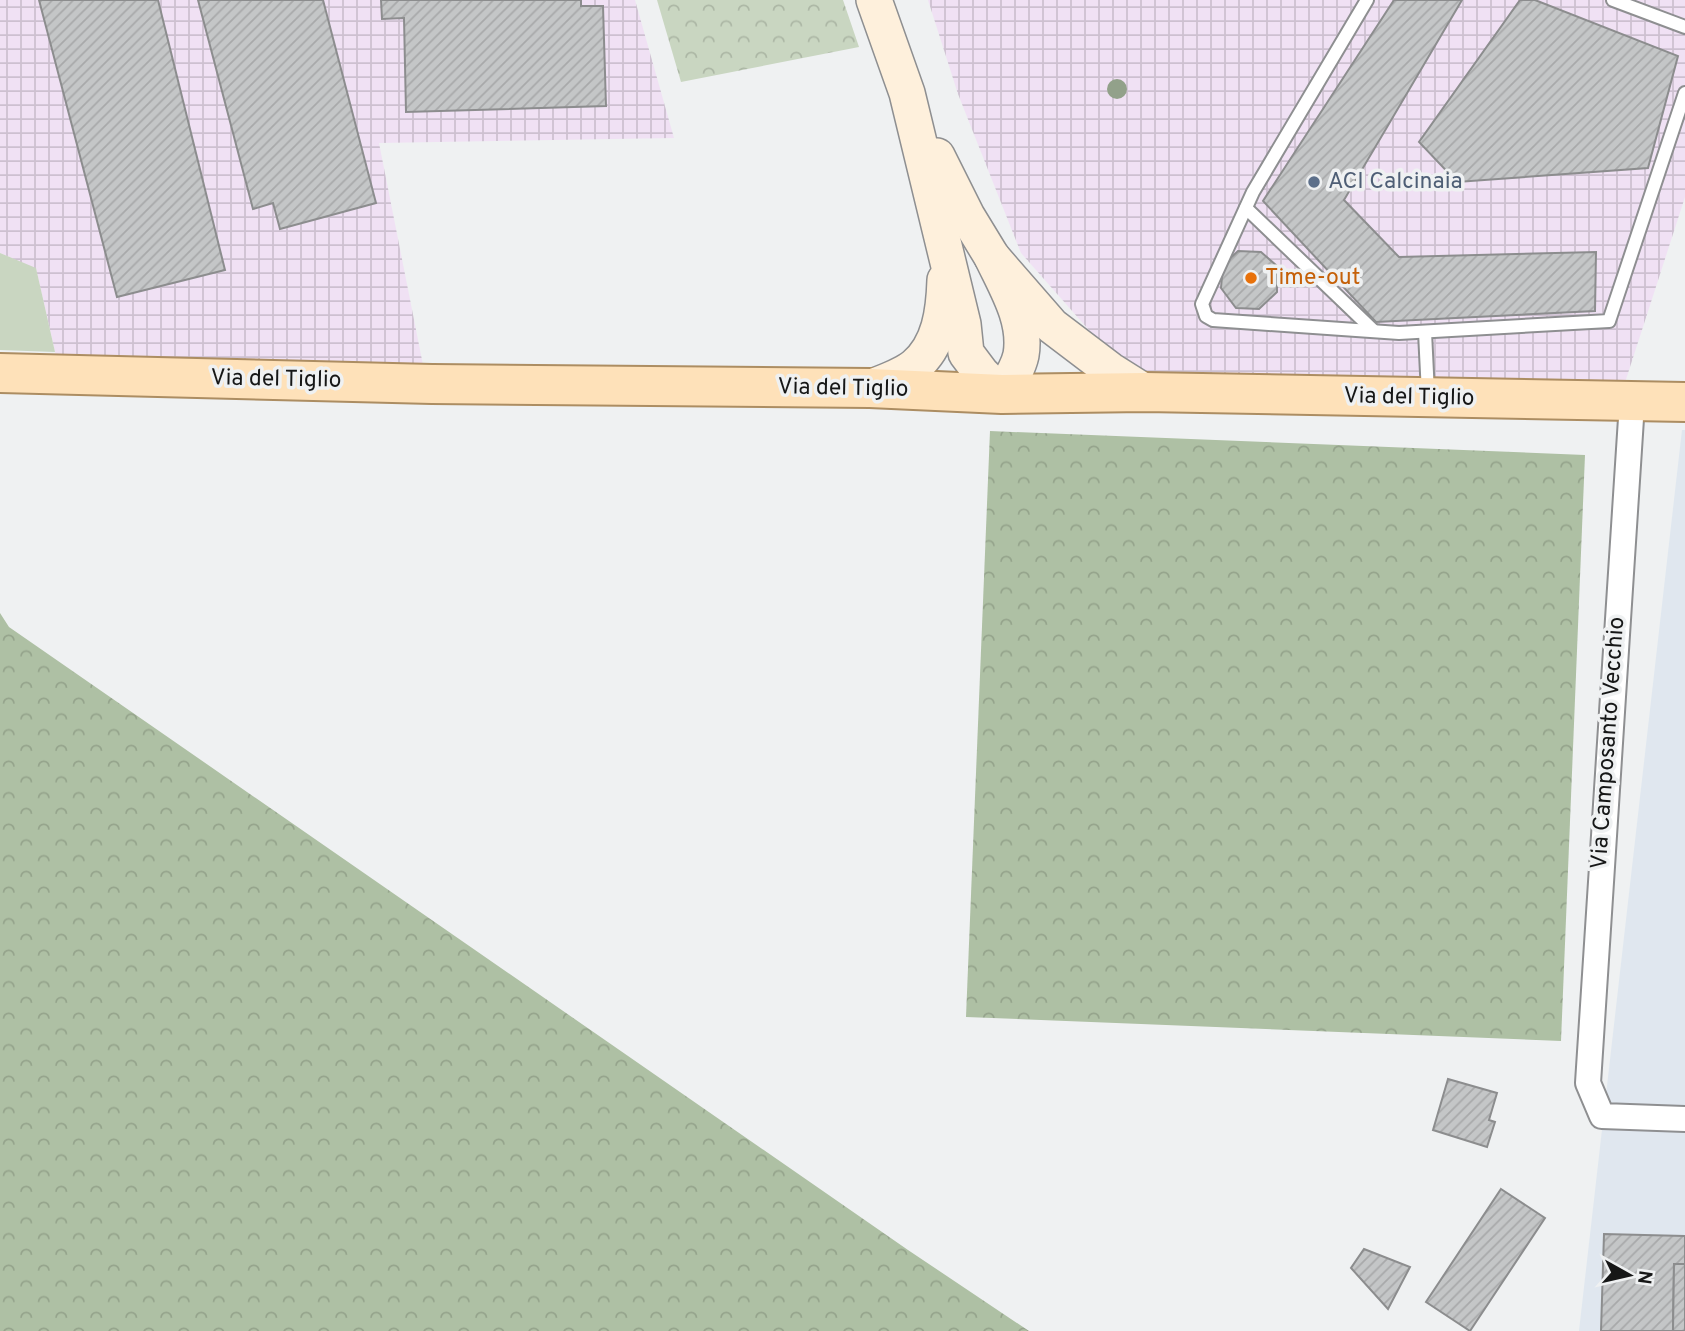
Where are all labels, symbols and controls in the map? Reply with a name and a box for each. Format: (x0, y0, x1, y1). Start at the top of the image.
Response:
place label: ACI Calcinaia (1328, 168, 1463, 197)
marker: ACI Calcinaia (1306, 174, 1322, 190)
place label: Time-out (1265, 264, 1361, 293)
marker: Time-out (1243, 270, 1259, 286)
street label: Via del Tiglio (210, 364, 342, 396)
street label: Via del Tiglio (777, 373, 909, 405)
street label: Via del Tiglio (1343, 382, 1475, 414)
street label: Via Camposanto Vecchio (1586, 616, 1632, 870)
north arrow (1594, 1240, 1664, 1310)
text: N (1631, 1269, 1657, 1286)

